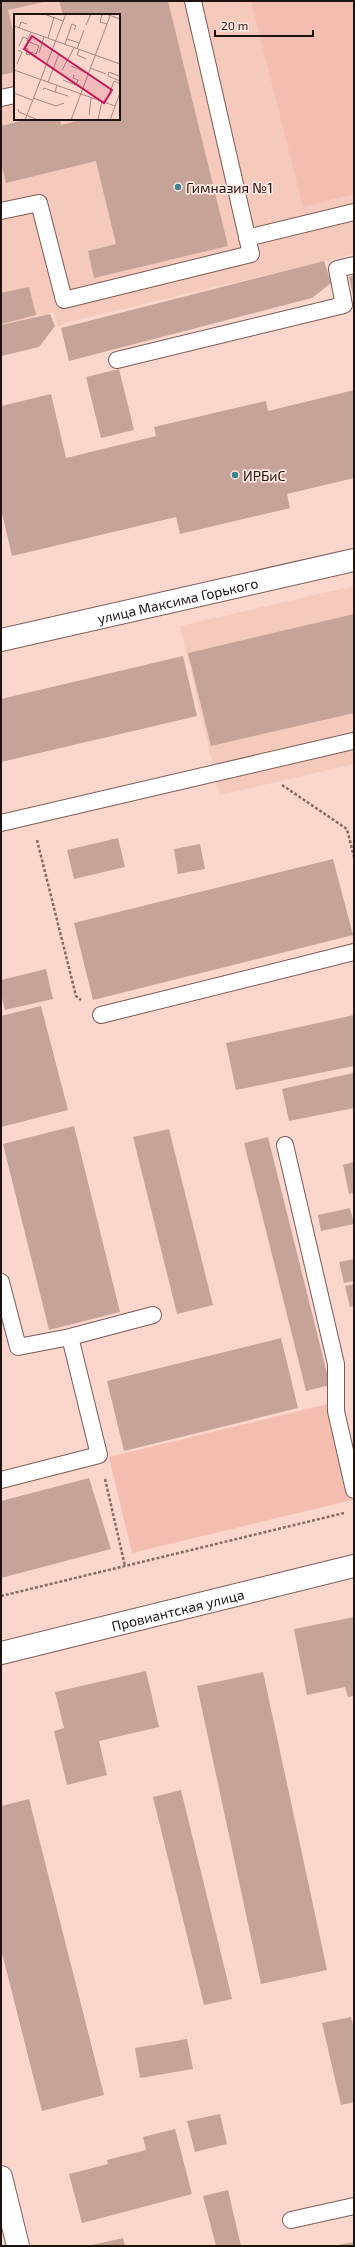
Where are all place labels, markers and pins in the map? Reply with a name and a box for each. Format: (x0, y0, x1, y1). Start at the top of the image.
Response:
place label: Гимназия №1 (186, 179, 273, 196)
marker: Гимназия №1 (173, 182, 183, 192)
place label: ИРБиС (243, 467, 286, 484)
marker: ИРБиС (230, 470, 240, 480)

